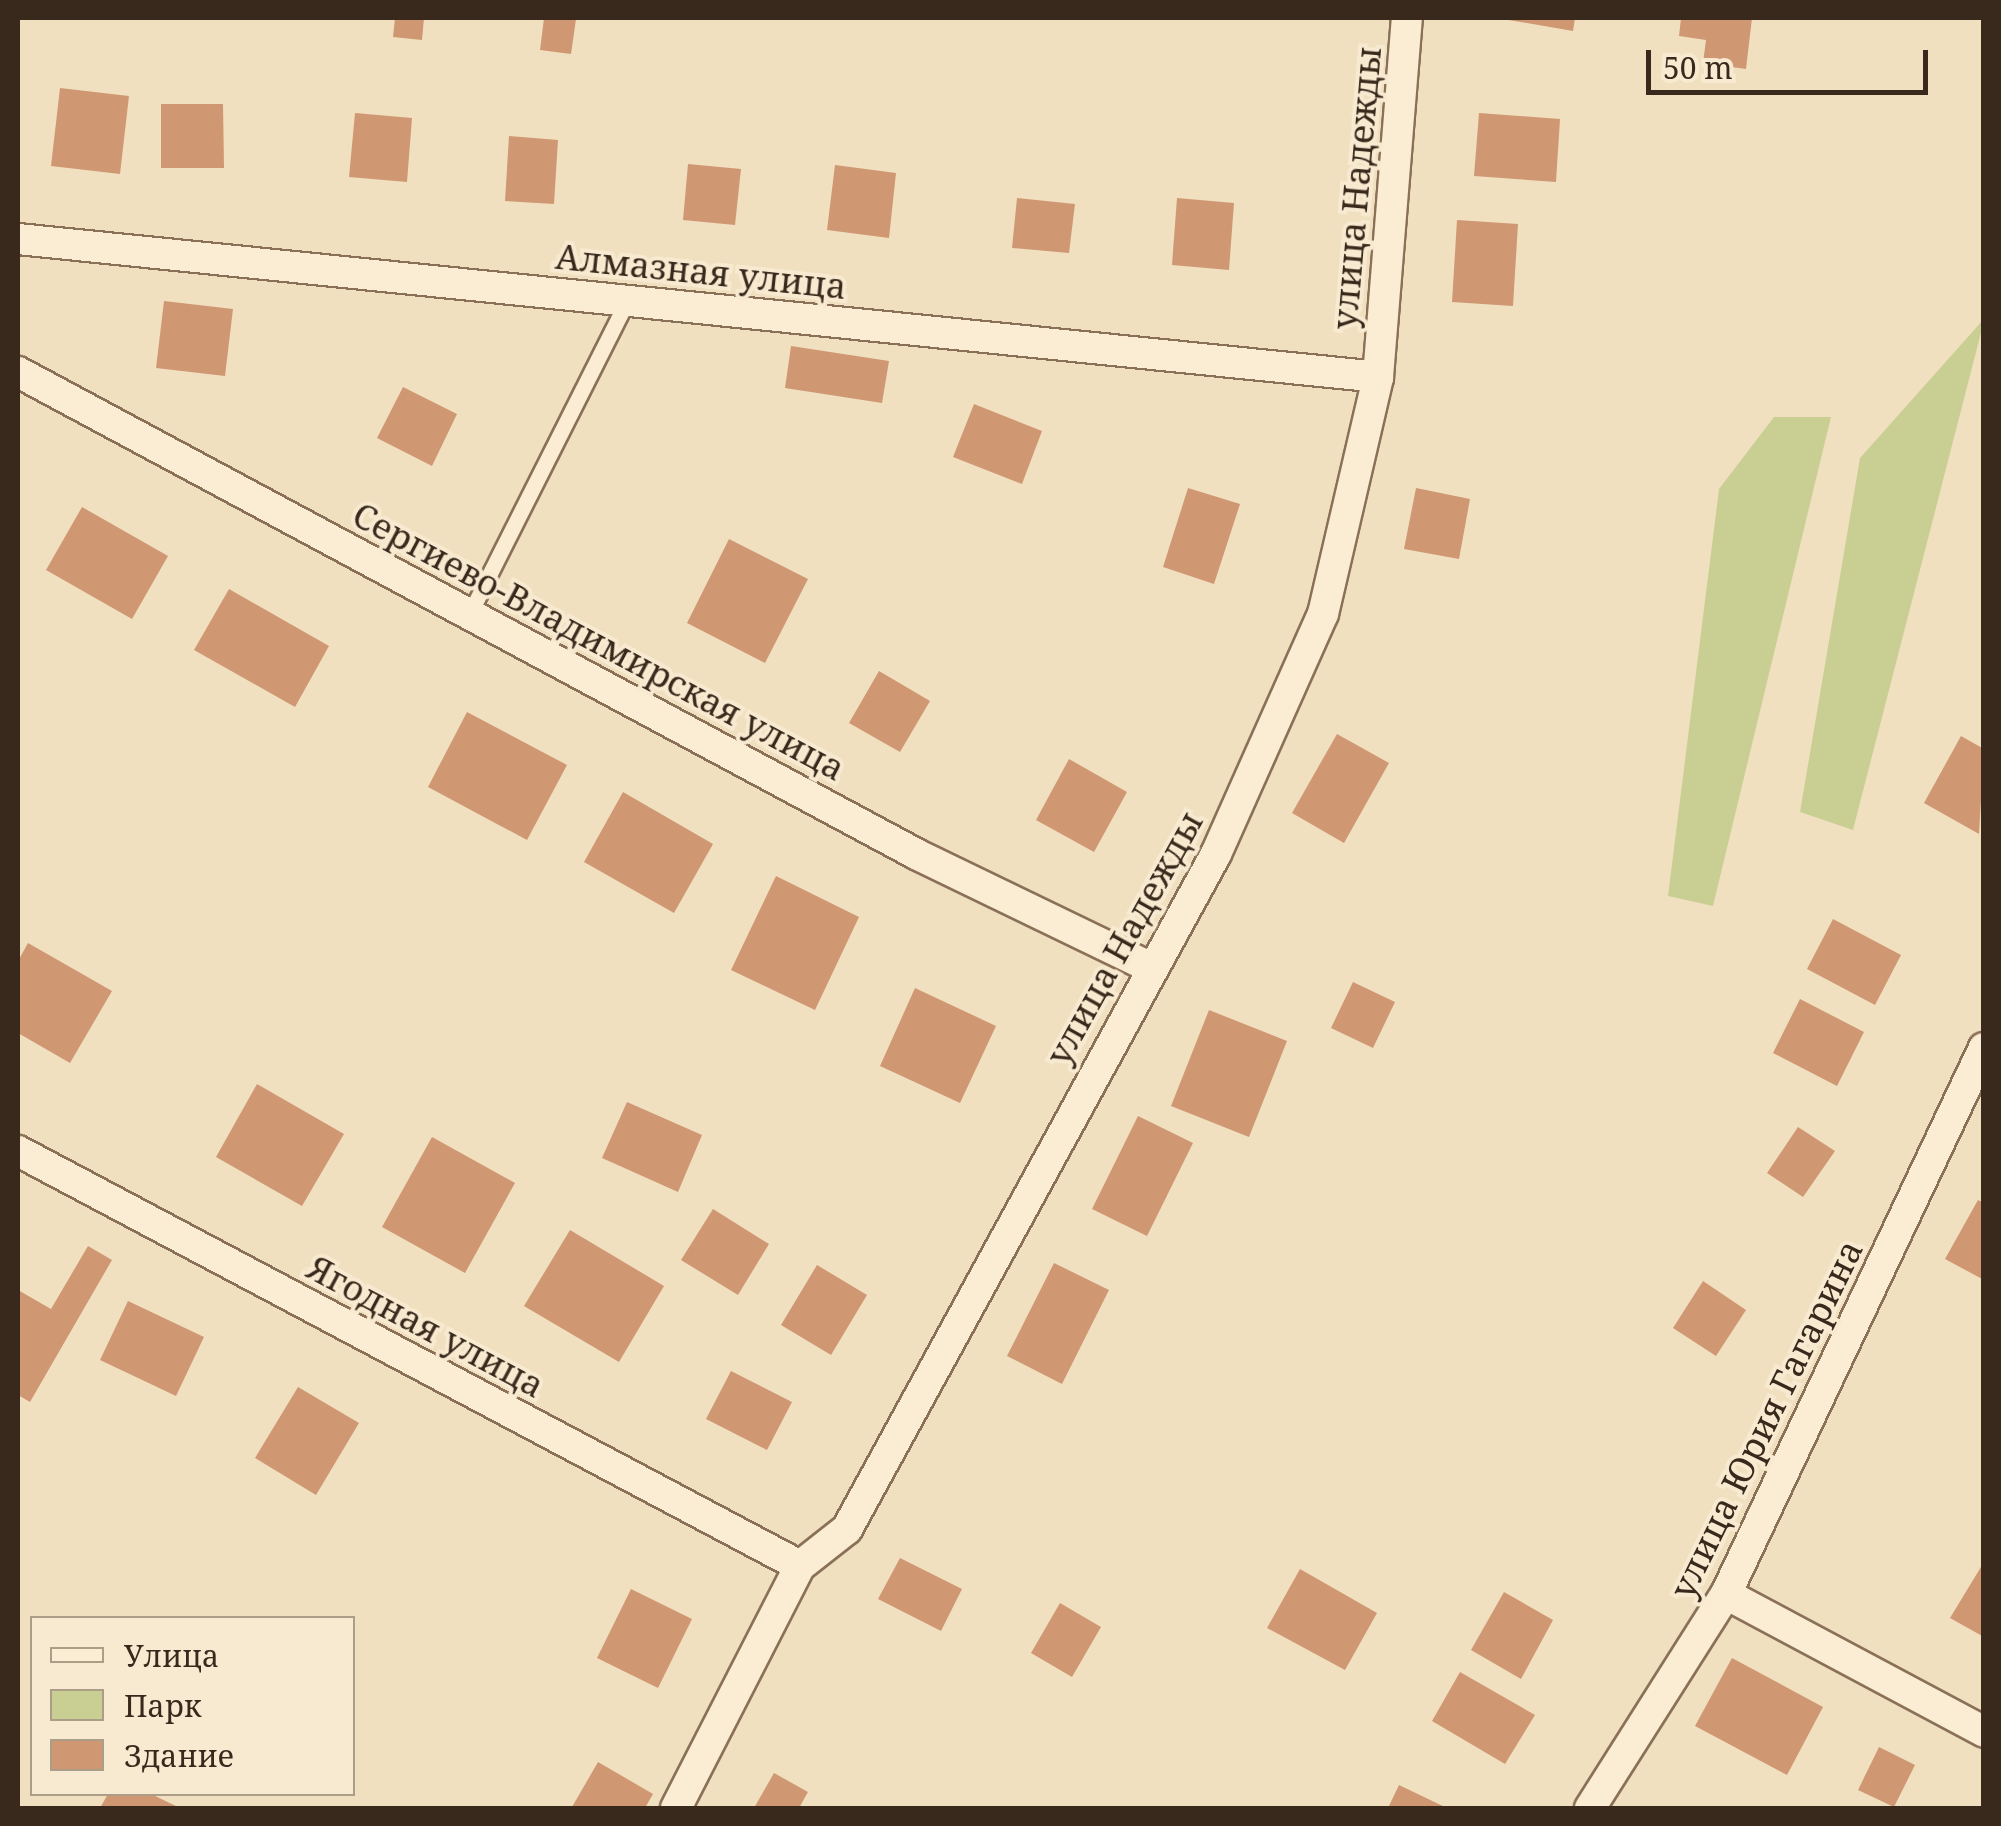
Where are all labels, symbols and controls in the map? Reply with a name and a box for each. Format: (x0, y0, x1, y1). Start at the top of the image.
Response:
scale bar (1651, 30, 1934, 92)
street label: улица Надежды (1323, 45, 1389, 331)
text: 50 m (1663, 47, 1733, 88)
street label: Алмазная улица (554, 235, 848, 307)
street label: Сергиево-Владимирская улица (346, 493, 852, 789)
street label: улица Надежды (1037, 804, 1211, 1072)
street label: улица Юрия Гагарина (1661, 1233, 1871, 1605)
street label: Ягодная улица (300, 1246, 552, 1406)
legend (30, 1616, 355, 1796)
text: Улица (124, 1635, 219, 1676)
text: Парк (124, 1685, 202, 1726)
text: Здание (124, 1735, 234, 1776)

